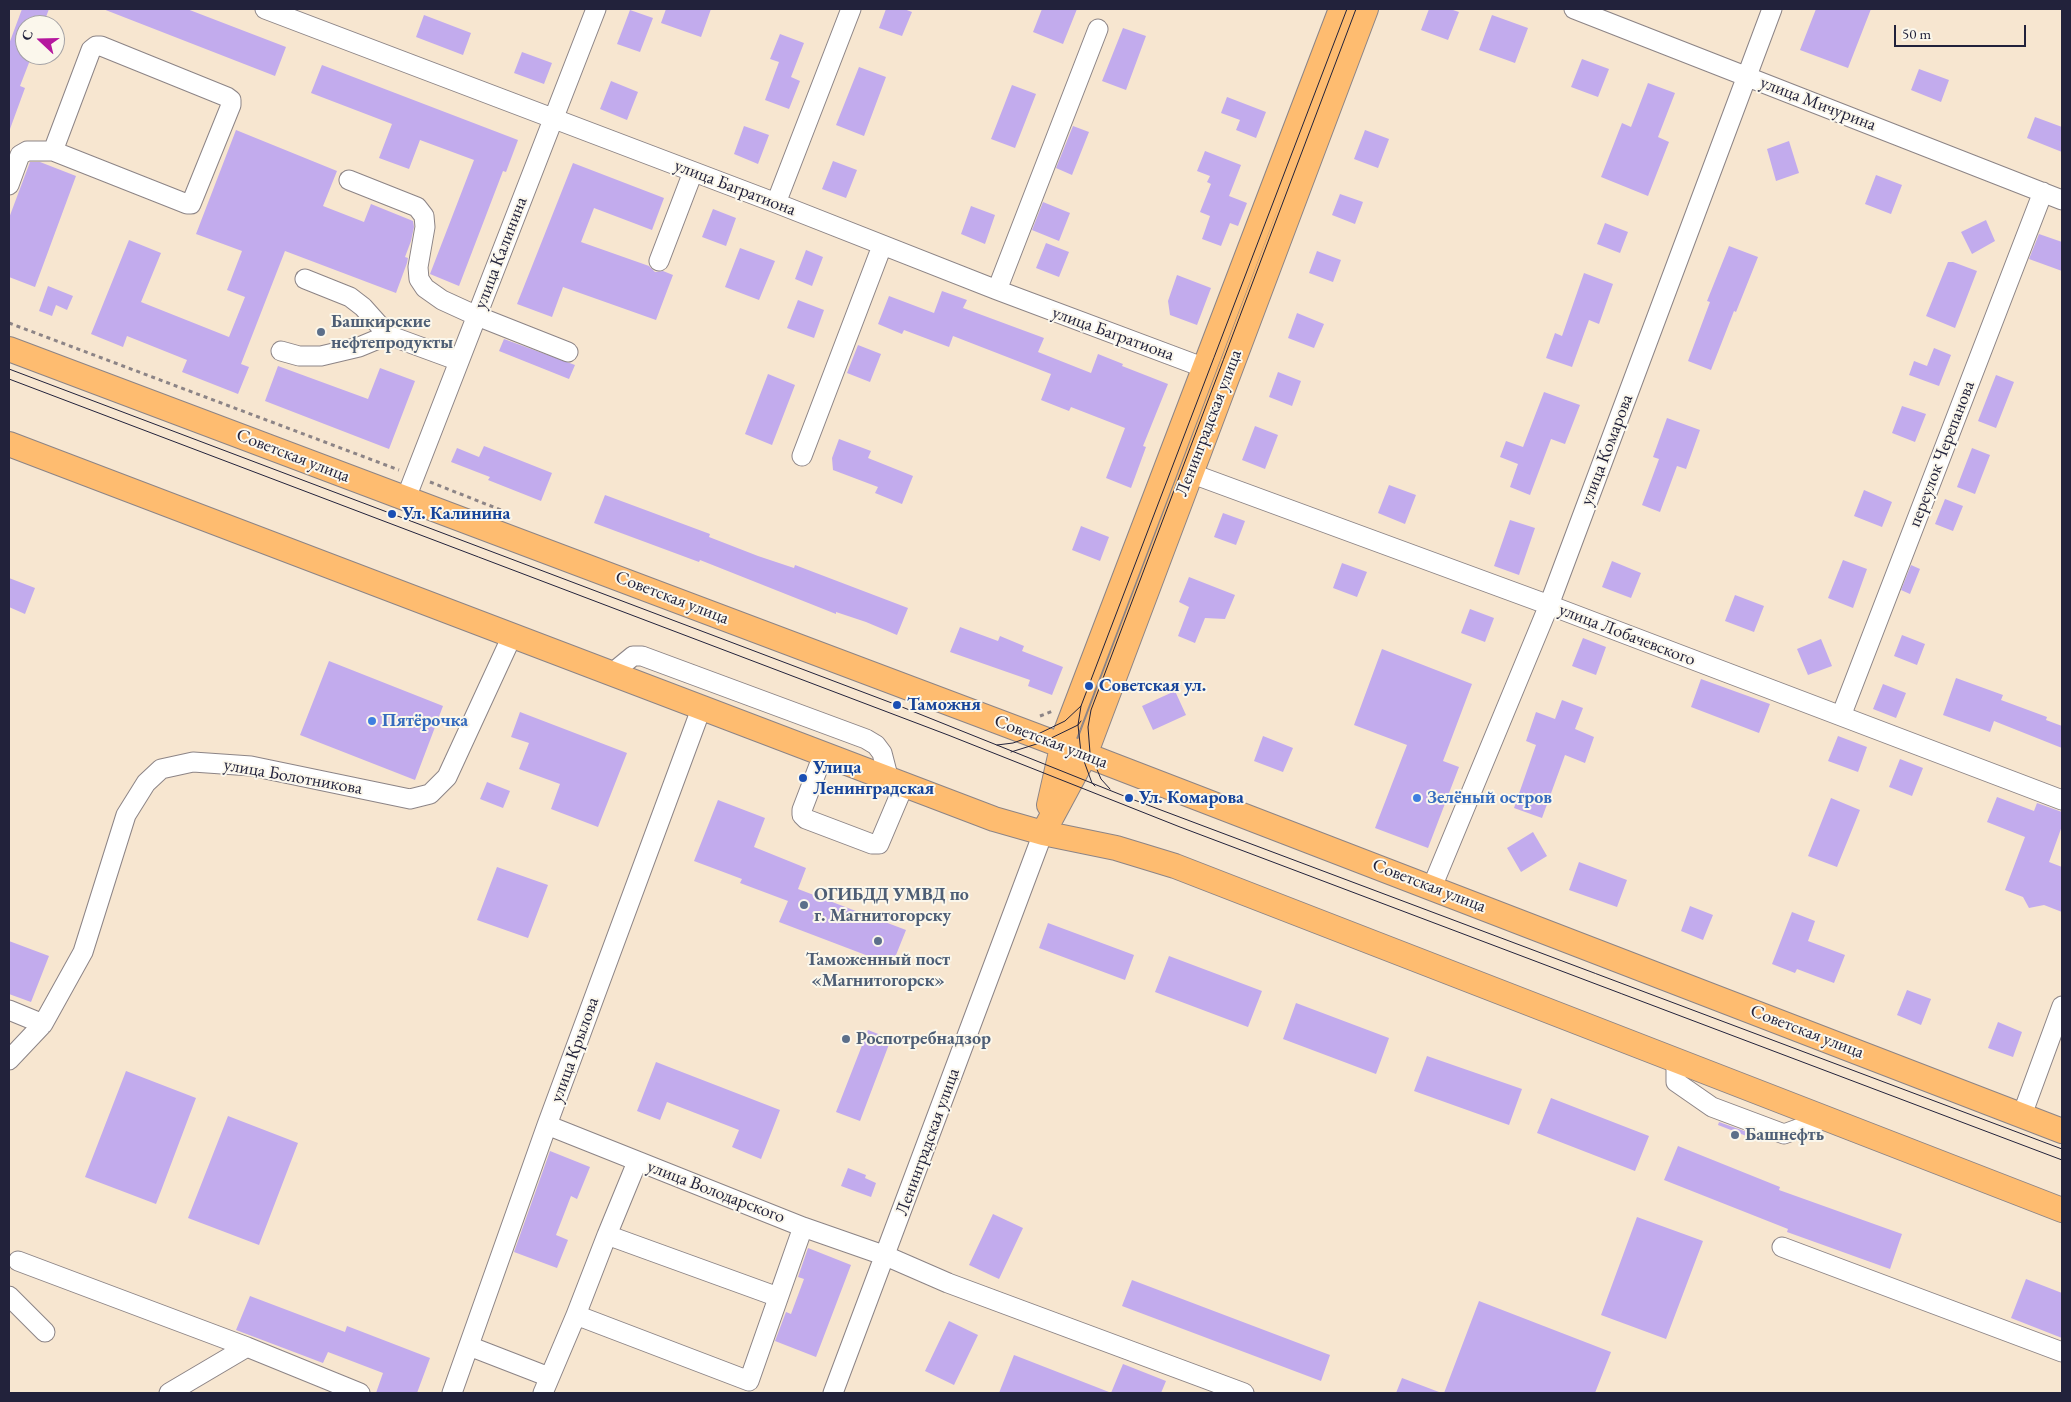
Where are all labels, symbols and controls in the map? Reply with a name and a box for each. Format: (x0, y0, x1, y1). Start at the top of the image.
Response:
north arrow (15, 15, 65, 65)
scale bar (1896, 15, 2028, 47)
text: 50 m (1902, 24, 1931, 43)
text: С (17, 27, 37, 43)
street label: улица Мичурина (1757, 72, 1879, 136)
street label: улица Багратиона (671, 155, 799, 221)
street label: улица Калинина (470, 194, 532, 312)
street label: улица Багратиона (1049, 302, 1177, 366)
place label: Башкирские нефтепродукты (331, 311, 453, 354)
marker: Башкирские нефтепродукты (315, 326, 327, 338)
street label: Ленинградская улица (1171, 347, 1247, 499)
street label: переулок Черепанова (1904, 378, 1980, 530)
street label: улица Комарова (1576, 391, 1638, 509)
street label: Советская улица (233, 424, 353, 488)
place label: Ул. Калинина (402, 503, 510, 525)
marker: Ул. Калинина (386, 508, 398, 520)
street label: Советская улица (612, 566, 732, 630)
street label: улица Лобачевского (1556, 599, 1698, 671)
place label: Советская ул. (1099, 675, 1206, 697)
marker: Советская ул. (1083, 680, 1095, 692)
place label: Таможня (907, 694, 981, 716)
marker: Таможня (891, 699, 903, 711)
place label: Пятёрочка (382, 710, 468, 732)
street label: Советская улица (991, 710, 1111, 774)
marker: Пятёрочка (366, 715, 378, 727)
street label: улица Болотникова (222, 754, 364, 800)
place label: Улица Ленинградская (813, 757, 934, 800)
marker: Улица Ленинградская (797, 772, 809, 784)
place label: Ул. Комарова (1139, 787, 1244, 809)
place label: Зелёный остров (1427, 787, 1552, 809)
marker: Ул. Комарова (1123, 792, 1135, 804)
marker: Зелёный остров (1411, 792, 1423, 804)
street label: Советская улица (1369, 854, 1489, 918)
place label: ОГИБДД УМВД по г. Магнитогорску (814, 884, 969, 926)
marker: ОГИБДД УМВД по г. Магнитогорску (798, 899, 810, 911)
marker: Таможенный пост «Магнитогорск» (872, 935, 884, 947)
place label: Таможенный пост «Магнитогорск» (806, 949, 950, 992)
street label: улица Крылова (546, 995, 604, 1105)
street label: Советская улица (1747, 1000, 1867, 1064)
place label: Роспотребнадзор (856, 1028, 991, 1050)
marker: Роспотребнадзор (840, 1033, 852, 1045)
street label: Ленинградская улица (891, 1065, 965, 1219)
place label: Башнефть (1745, 1124, 1824, 1146)
marker: Башнефть (1729, 1129, 1741, 1141)
street label: улица Володарского (644, 1156, 788, 1228)

